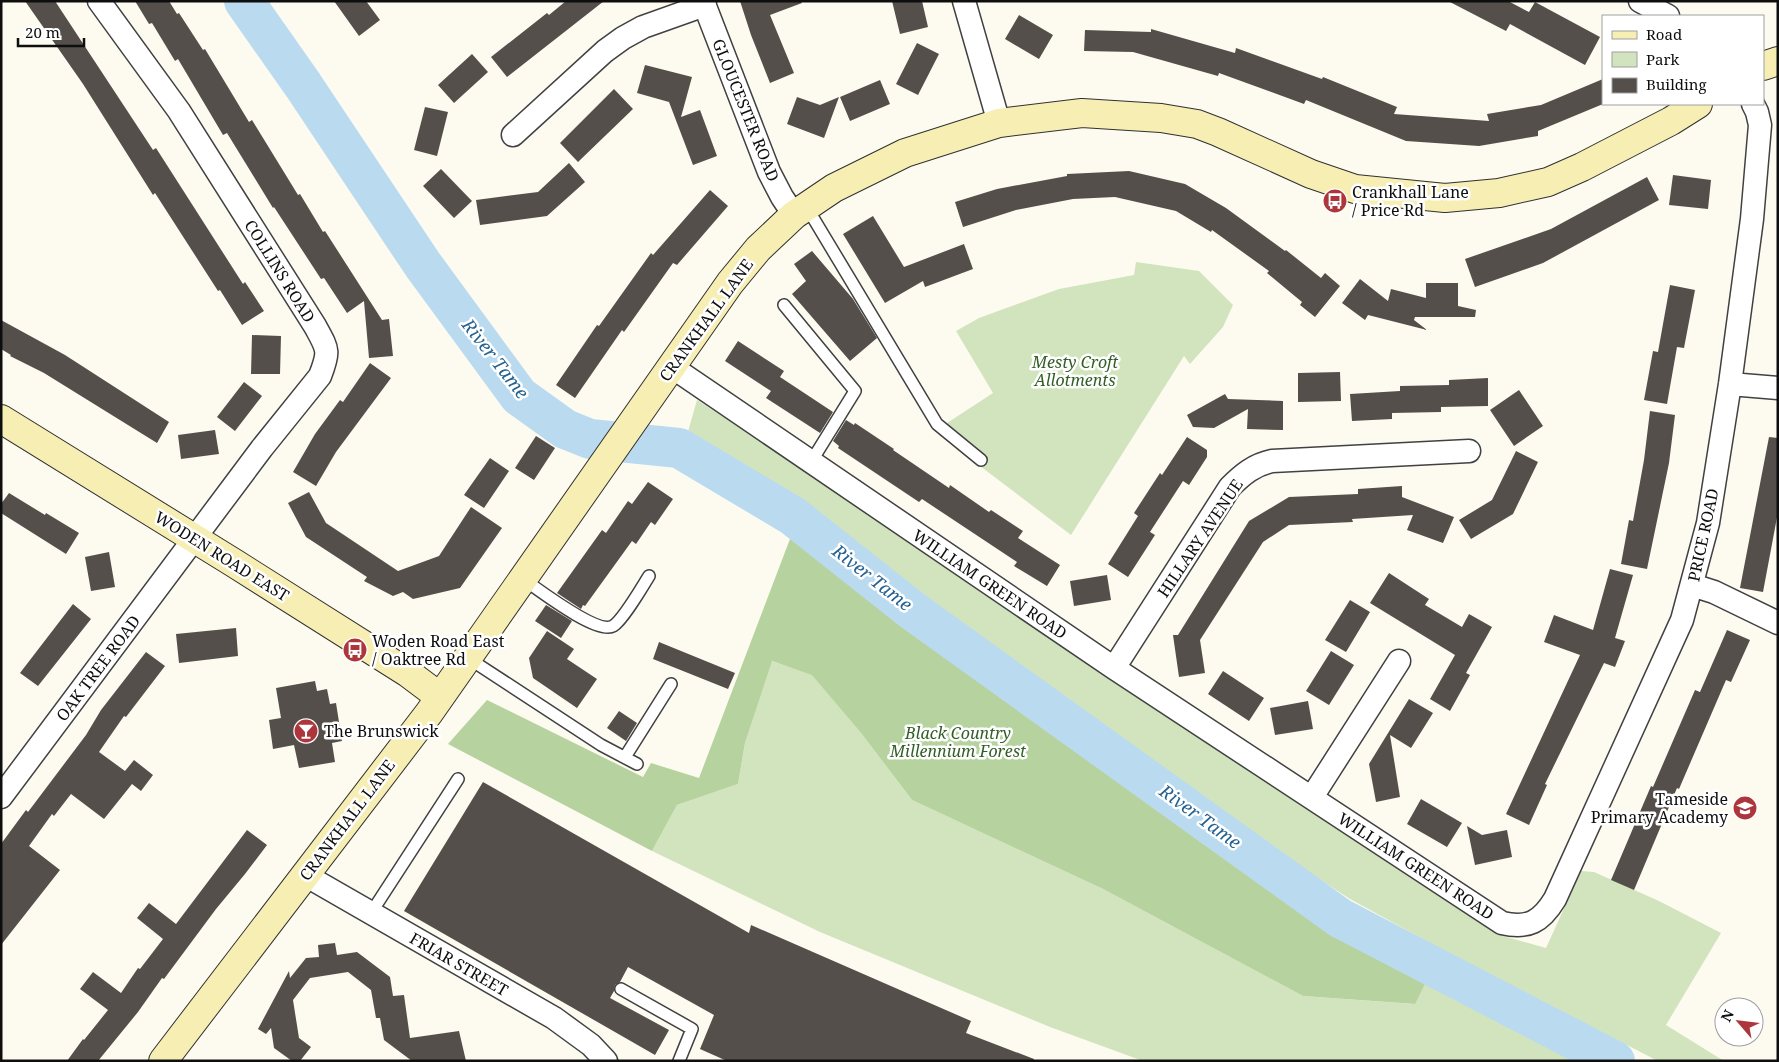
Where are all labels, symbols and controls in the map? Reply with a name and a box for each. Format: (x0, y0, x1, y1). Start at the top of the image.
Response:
scale bar (18, 15, 84, 47)
legend (1602, 15, 1764, 105)
text: 20 m (25, 22, 60, 42)
text: Road (1646, 24, 1682, 44)
street label: GLOUCESTER ROAD (707, 35, 785, 185)
text: Park (1646, 49, 1680, 69)
text: Building (1646, 74, 1707, 94)
place label: Crankhall Lane / Price Rd (1352, 181, 1469, 221)
bus stop icon: Crankhall Lane / Price Rd (1322, 188, 1348, 214)
street label: COLLINS ROAD (240, 215, 320, 327)
street label: CRANKHALL LANE (654, 254, 758, 386)
water label: River Tame (456, 313, 535, 403)
park label: Mesty Croft Allotments (1031, 351, 1118, 391)
street label: HILLARY AVENUE (1152, 474, 1248, 602)
street label: PRICE ROAD (1682, 486, 1724, 584)
street label: WODEN ROAD EAST (151, 506, 294, 606)
street label: WILLIAM GREEN ROAD (909, 524, 1071, 644)
water label: River Tame (827, 538, 918, 616)
street label: OAK TREE ROAD (51, 611, 145, 725)
place label: Woden Road East / Oaktree Rd (372, 630, 505, 670)
bus stop icon: Woden Road East / Oaktree Rd (342, 637, 368, 663)
bar icon: The Brunswick (293, 718, 319, 744)
place label: The Brunswick (324, 720, 439, 742)
park label: Black Country Millennium Forest (889, 722, 1026, 762)
street label: CRANKHALL LANE (294, 755, 400, 885)
water label: River Tame (1154, 778, 1246, 854)
place label: Tameside Primary Academy (1591, 788, 1729, 828)
school or university icon: Tameside Primary Academy (1732, 795, 1758, 821)
street label: WILLIAM GREEN ROAD (1334, 807, 1498, 925)
street label: FRIAR STREET (406, 927, 512, 1001)
north arrow (1714, 997, 1764, 1047)
text: N (1716, 1006, 1738, 1025)

